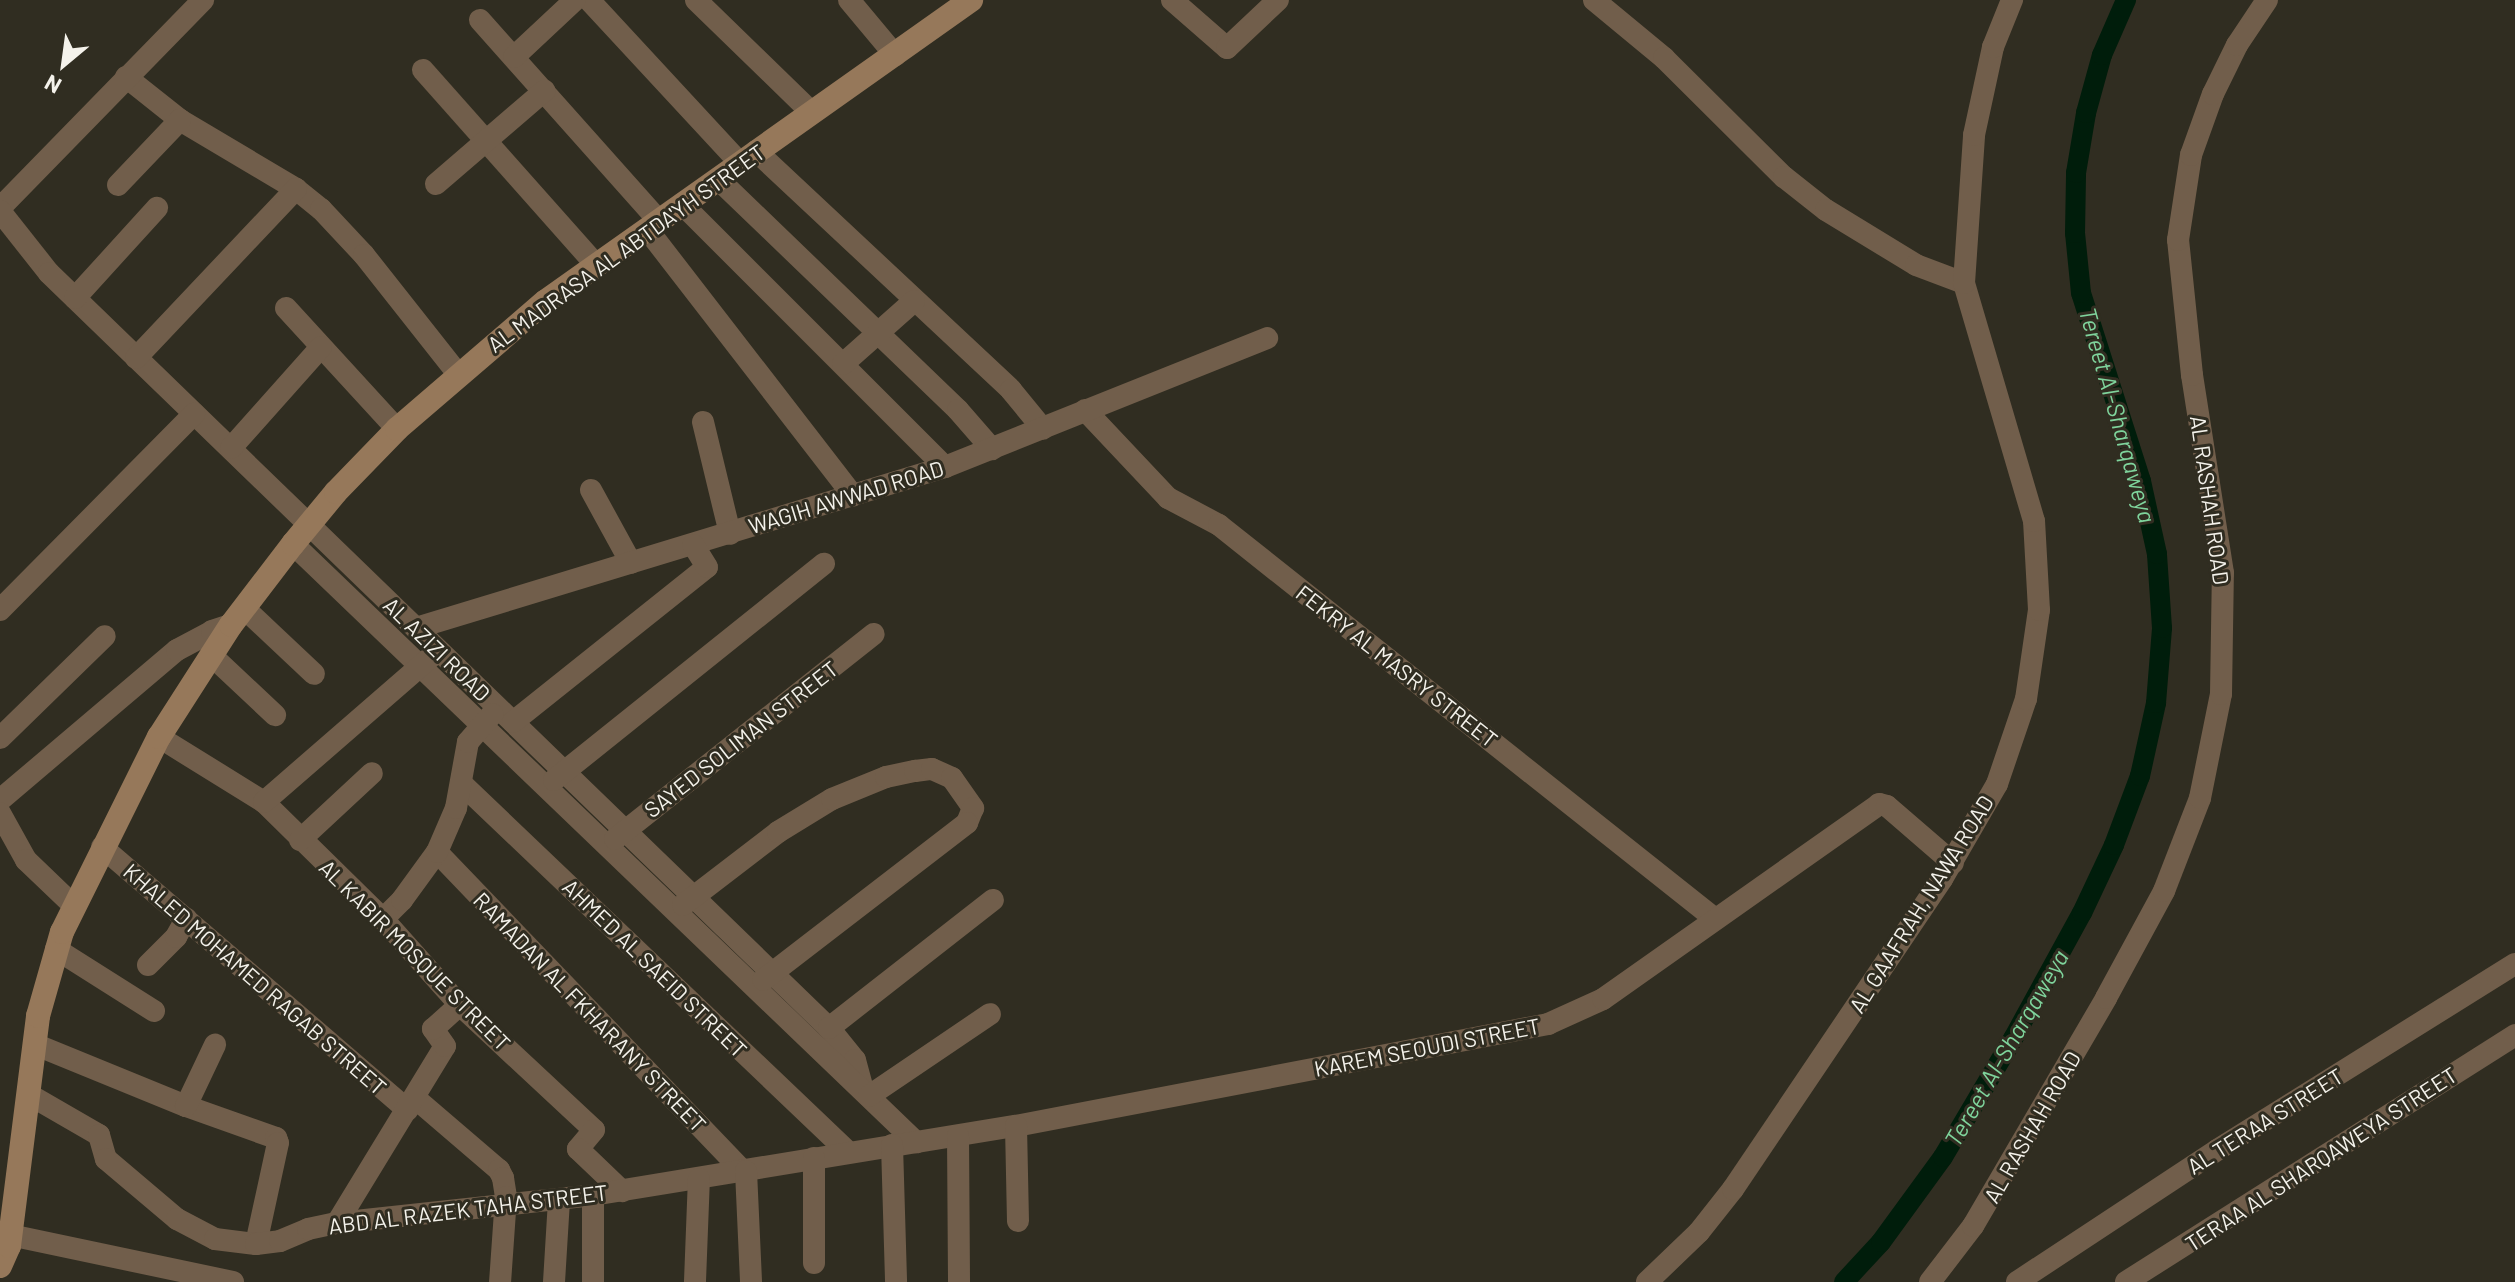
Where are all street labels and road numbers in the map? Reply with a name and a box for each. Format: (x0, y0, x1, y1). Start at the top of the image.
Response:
street label: AL MADRASA AL ABTDA'YH STREET (482, 138, 770, 358)
street label: AL RASHAH ROAD (2185, 414, 2235, 586)
street label: WAGIH AWWAD ROAD (745, 455, 947, 539)
street label: FEKRY AL MASRY STREET (1291, 579, 1503, 753)
street label: AL AZIZI ROAD (378, 592, 496, 706)
street label: SAYED SOLIMAN STREET (639, 655, 843, 823)
street label: AL GAAFRAH, NAWA ROAD (1843, 790, 1999, 1018)
street label: AL KABIR MOSQUE STREET (314, 854, 516, 1056)
street label: KHALED MOHAMED RAGAB STREET (118, 858, 392, 1100)
street label: AHMED AL SAEID STREET (557, 873, 753, 1063)
street label: RAMADAN AL FKHARANY STREET (468, 887, 712, 1137)
street label: KAREM SEOUDI STREET (1312, 1012, 1542, 1082)
street label: AL RASHAH ROAD (1978, 1046, 2086, 1208)
street label: TERAA AL SHARQAWEYA STREET (2180, 1061, 2462, 1257)
street label: AL TERAA STREET (2182, 1062, 2348, 1180)
street label: ABD AL RAZEK TAHA STREET (327, 1179, 609, 1239)

